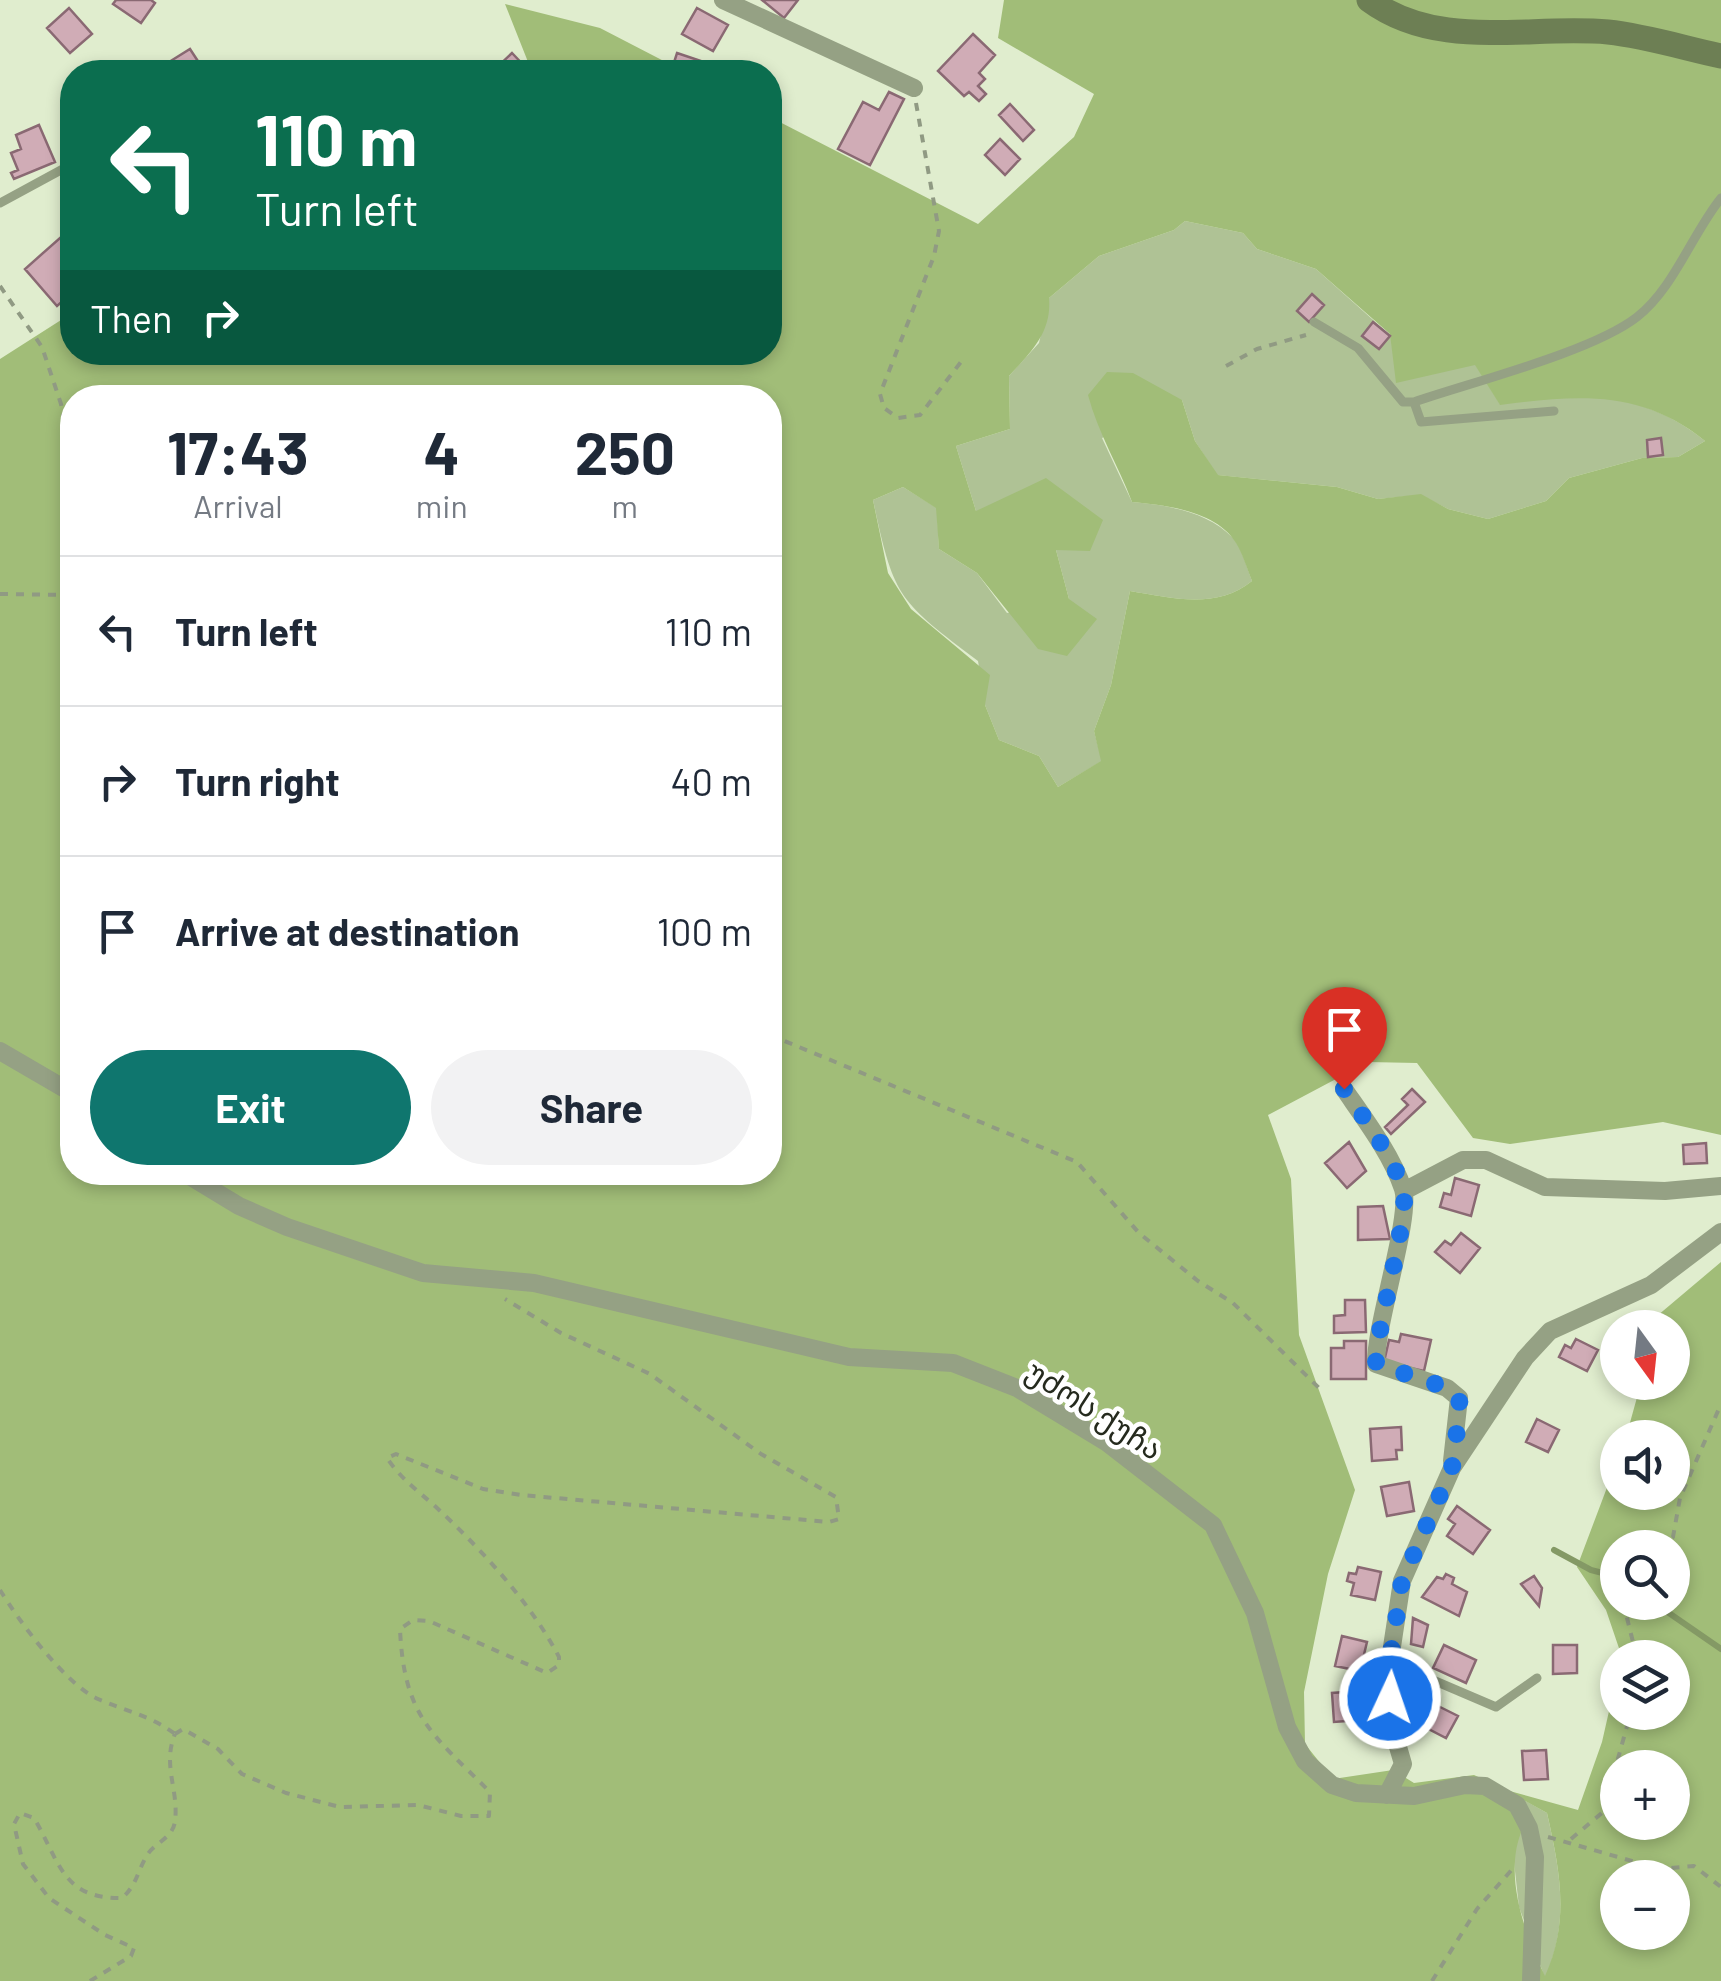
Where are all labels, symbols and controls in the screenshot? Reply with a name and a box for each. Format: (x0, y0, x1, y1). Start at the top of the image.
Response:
text: 110 m (255, 96, 417, 180)
icon: left (90, 100, 220, 230)
text: Turn left (255, 181, 419, 235)
icon: right (193, 290, 248, 345)
text: Then (90, 295, 173, 341)
text: 17:43 (167, 415, 309, 487)
text: 4 (424, 415, 460, 487)
text: 250 (575, 415, 675, 487)
text: Arrival (193, 486, 283, 524)
text: min (416, 486, 468, 524)
text: m (612, 486, 638, 524)
icon: left (90, 604, 145, 659)
text: Turn left (175, 608, 318, 654)
text: 110 m (665, 608, 752, 654)
icon: right (90, 754, 145, 809)
text: Turn right (175, 758, 340, 804)
text: 40 m (671, 758, 752, 804)
icon: arrive (90, 904, 145, 959)
text: Arrive at destination (175, 908, 520, 954)
text: 100 m (657, 908, 752, 954)
pin (1302, 987, 1387, 1090)
icon: arrive (1317, 1002, 1372, 1057)
button: Exit (90, 1050, 411, 1165)
button: Share (431, 1050, 752, 1165)
north arrow (1600, 1310, 1690, 1400)
map controls (1600, 1310, 1690, 1950)
street label: უძოს ქუჩა (1019, 1352, 1170, 1468)
button: sound (1600, 1420, 1690, 1510)
button: search (1600, 1530, 1690, 1620)
button: layers (1600, 1640, 1690, 1730)
position arrow (1338, 1646, 1442, 1750)
button: + (1600, 1750, 1690, 1840)
button: − (1600, 1860, 1690, 1950)

